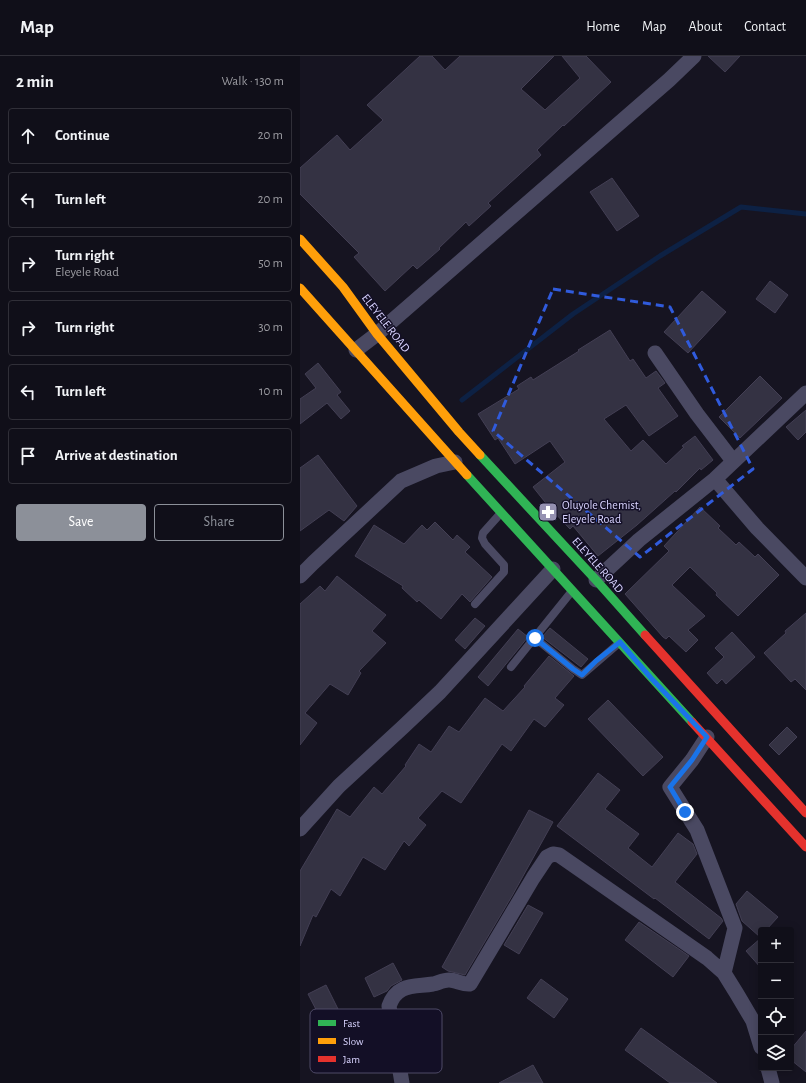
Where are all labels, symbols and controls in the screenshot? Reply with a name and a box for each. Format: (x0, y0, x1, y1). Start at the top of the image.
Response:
text: Map (20, 18, 54, 37)
text: Home (586, 20, 620, 34)
text: Map (642, 20, 666, 34)
text: About (688, 20, 722, 34)
text: Contact (744, 20, 786, 34)
text: 2 min (16, 73, 54, 90)
text: Walk · 130 m (221, 75, 284, 88)
icon: ahead (17, 125, 39, 147)
text: Continue (55, 128, 110, 143)
text: 20 m (258, 129, 283, 142)
icon: left (17, 189, 39, 211)
text: Turn left (55, 192, 106, 207)
text: 20 m (258, 193, 283, 206)
text: Turn right (55, 248, 114, 263)
icon: right (17, 253, 39, 275)
text: 50 m (258, 257, 283, 270)
text: Eleyele Road (55, 266, 119, 279)
street label: ELEYELE ROAD (360, 292, 412, 355)
icon: right (17, 317, 39, 339)
text: Turn right (55, 320, 114, 335)
text: 30 m (258, 321, 283, 334)
icon: left (17, 381, 39, 403)
text: Turn left (55, 384, 106, 399)
text: 10 m (259, 385, 283, 398)
icon: arrive (17, 445, 39, 467)
text: Arrive at destination (55, 448, 178, 463)
place label: Oluyole Chemist, Eleyele Road (562, 499, 641, 526)
pharmacy icon: Oluyole Chemist, Eleyele Road (537, 501, 559, 523)
button: Save (16, 504, 146, 541)
button: Share (154, 504, 284, 541)
street label: ELEYELE ROAD (570, 535, 626, 595)
route start (526, 629, 544, 647)
route end (676, 803, 694, 821)
map controls (758, 927, 794, 1071)
button: + (758, 927, 794, 963)
button: − (758, 963, 794, 999)
button: locate (758, 999, 794, 1035)
legend (310, 1009, 442, 1073)
text: Fast (343, 1018, 361, 1029)
button: layers (758, 1035, 794, 1071)
text: Slow (343, 1036, 364, 1047)
text: Jam (343, 1054, 360, 1065)

